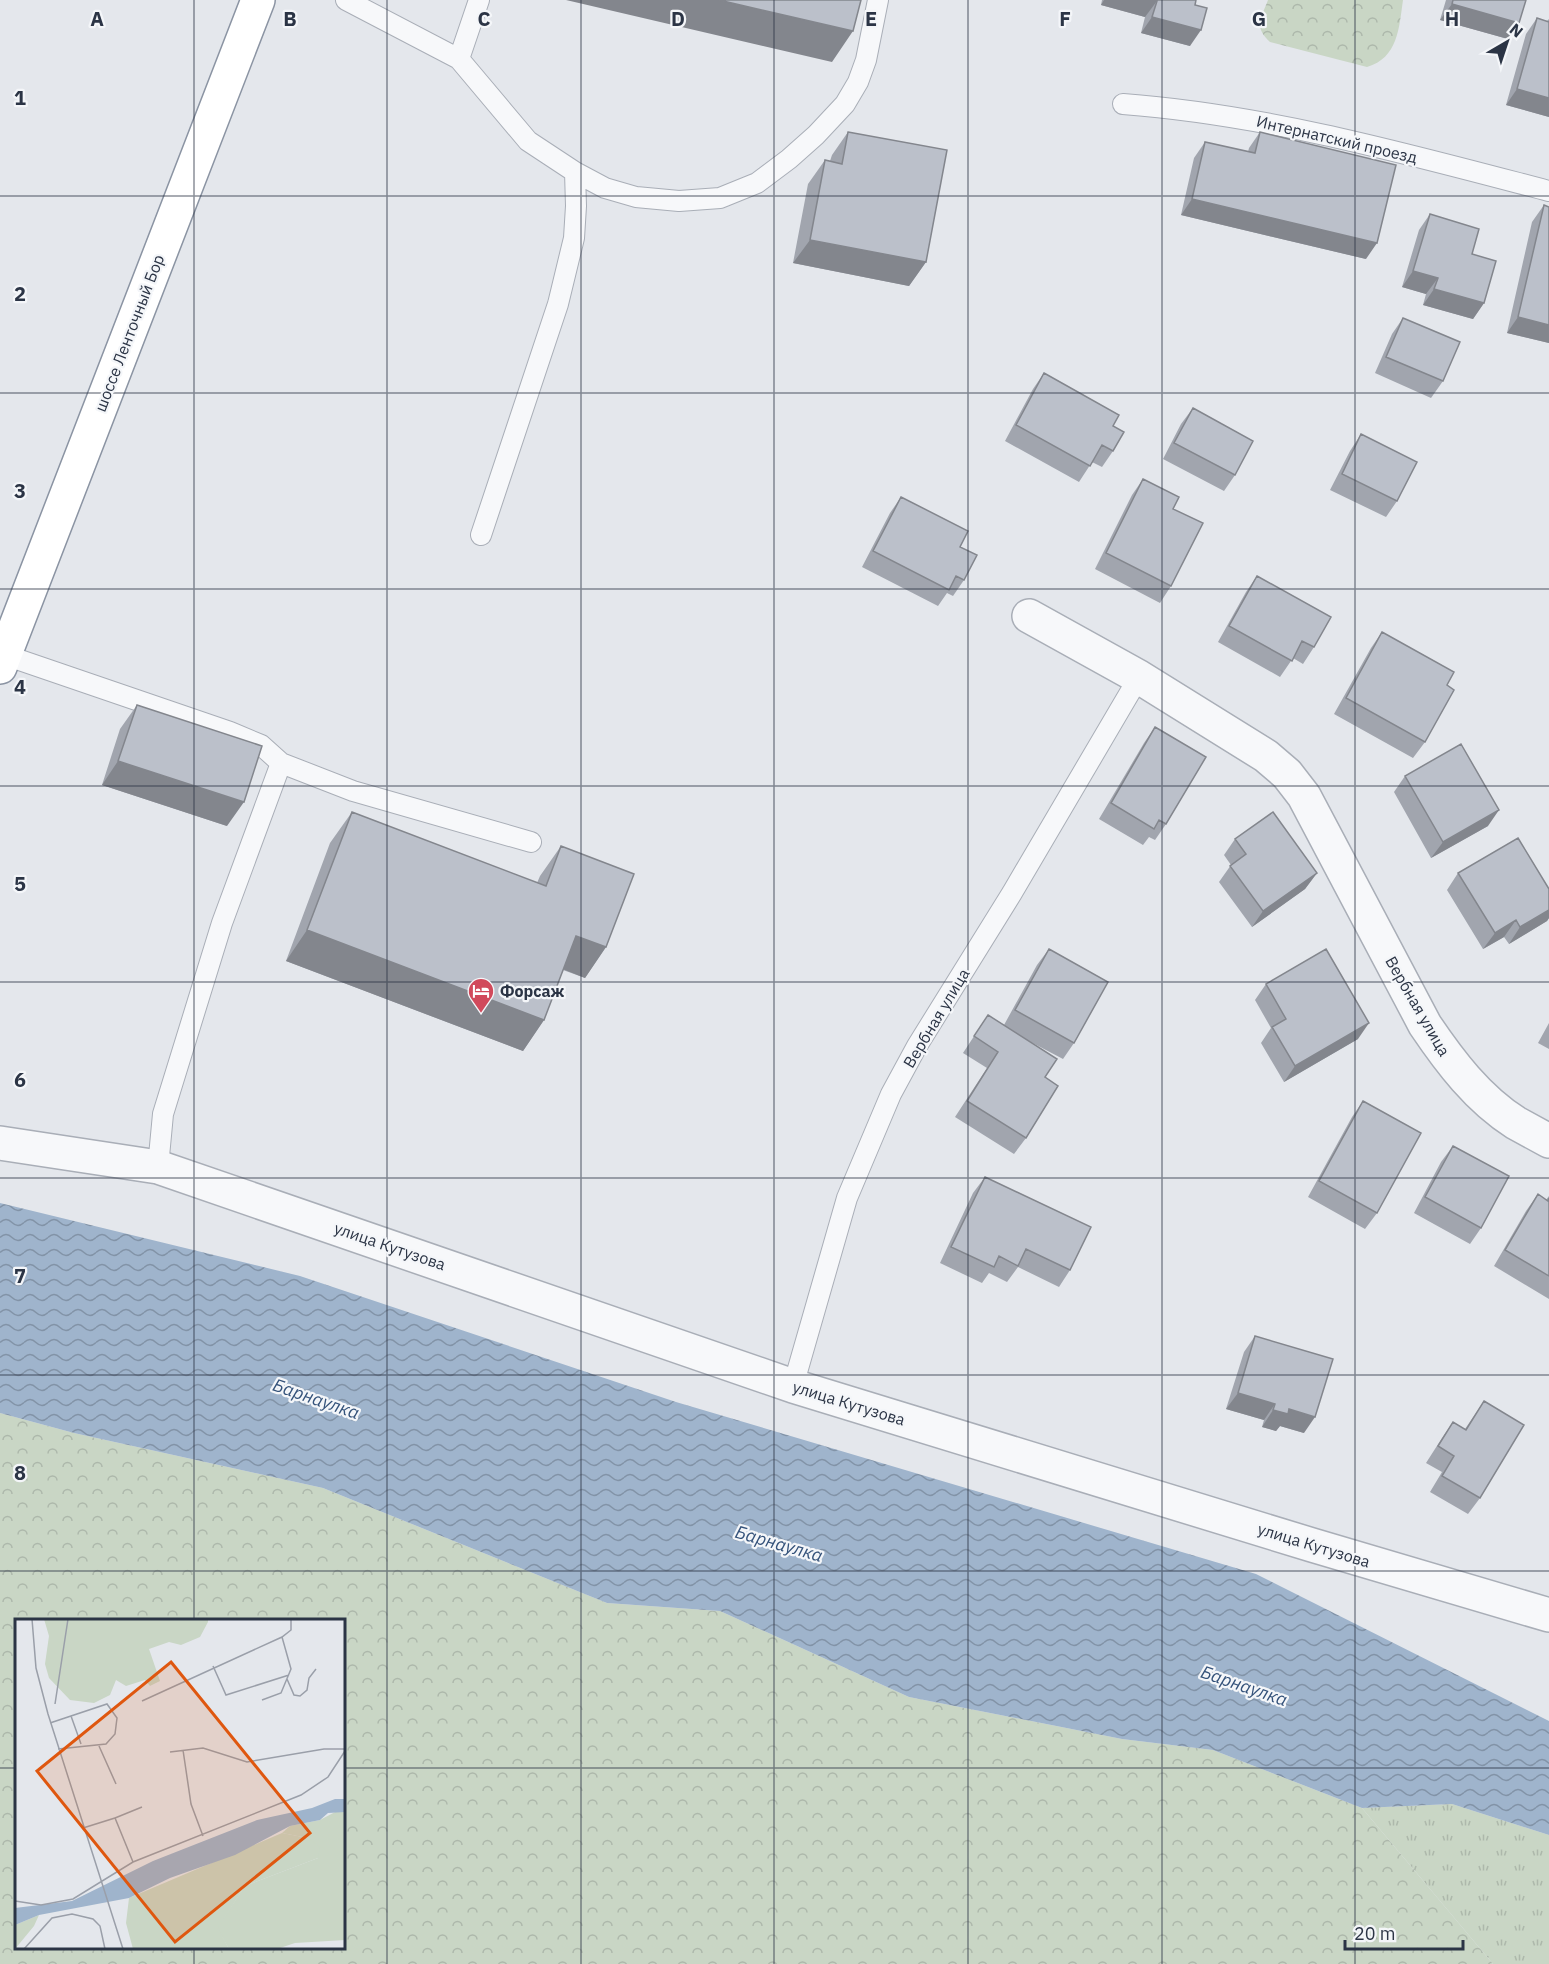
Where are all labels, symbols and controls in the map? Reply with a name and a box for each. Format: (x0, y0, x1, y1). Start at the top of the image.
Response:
text: A (90, 5, 104, 32)
text: B (283, 5, 297, 32)
text: C (477, 5, 491, 32)
text: D (671, 5, 685, 32)
text: E (865, 5, 877, 32)
text: F (1059, 5, 1071, 32)
text: G (1252, 5, 1266, 32)
text: H (1445, 5, 1459, 32)
north arrow (1477, 12, 1537, 72)
text: N (1506, 19, 1527, 42)
text: 1 (14, 84, 26, 111)
street label: Интернатский проезд (1255, 111, 1420, 167)
street label: шоссе Ленточный Бор (90, 252, 168, 414)
text: 2 (14, 280, 26, 307)
text: 3 (14, 477, 26, 504)
text: 4 (14, 673, 26, 700)
text: 5 (14, 870, 26, 897)
street label: Вербная улица (1381, 952, 1455, 1060)
street label: Вербная улица (899, 964, 974, 1071)
hotel icon: Форсаж (466, 976, 496, 1014)
place label: Форсаж (500, 981, 565, 1001)
text: 6 (14, 1066, 26, 1093)
street label: улица Кутузова (332, 1218, 449, 1275)
text: 7 (14, 1262, 26, 1289)
water label: Барнаулка (270, 1373, 363, 1424)
street label: улица Кутузова (790, 1376, 908, 1430)
text: 8 (14, 1459, 26, 1486)
street label: улица Кутузова (1255, 1518, 1373, 1572)
water label: Барнаулка (733, 1520, 826, 1567)
inset map (15, 1619, 345, 1949)
water label: Барнаулка (1198, 1660, 1291, 1711)
scale bar (1345, 1913, 1464, 1951)
text: 20 m (1354, 1922, 1396, 1945)

